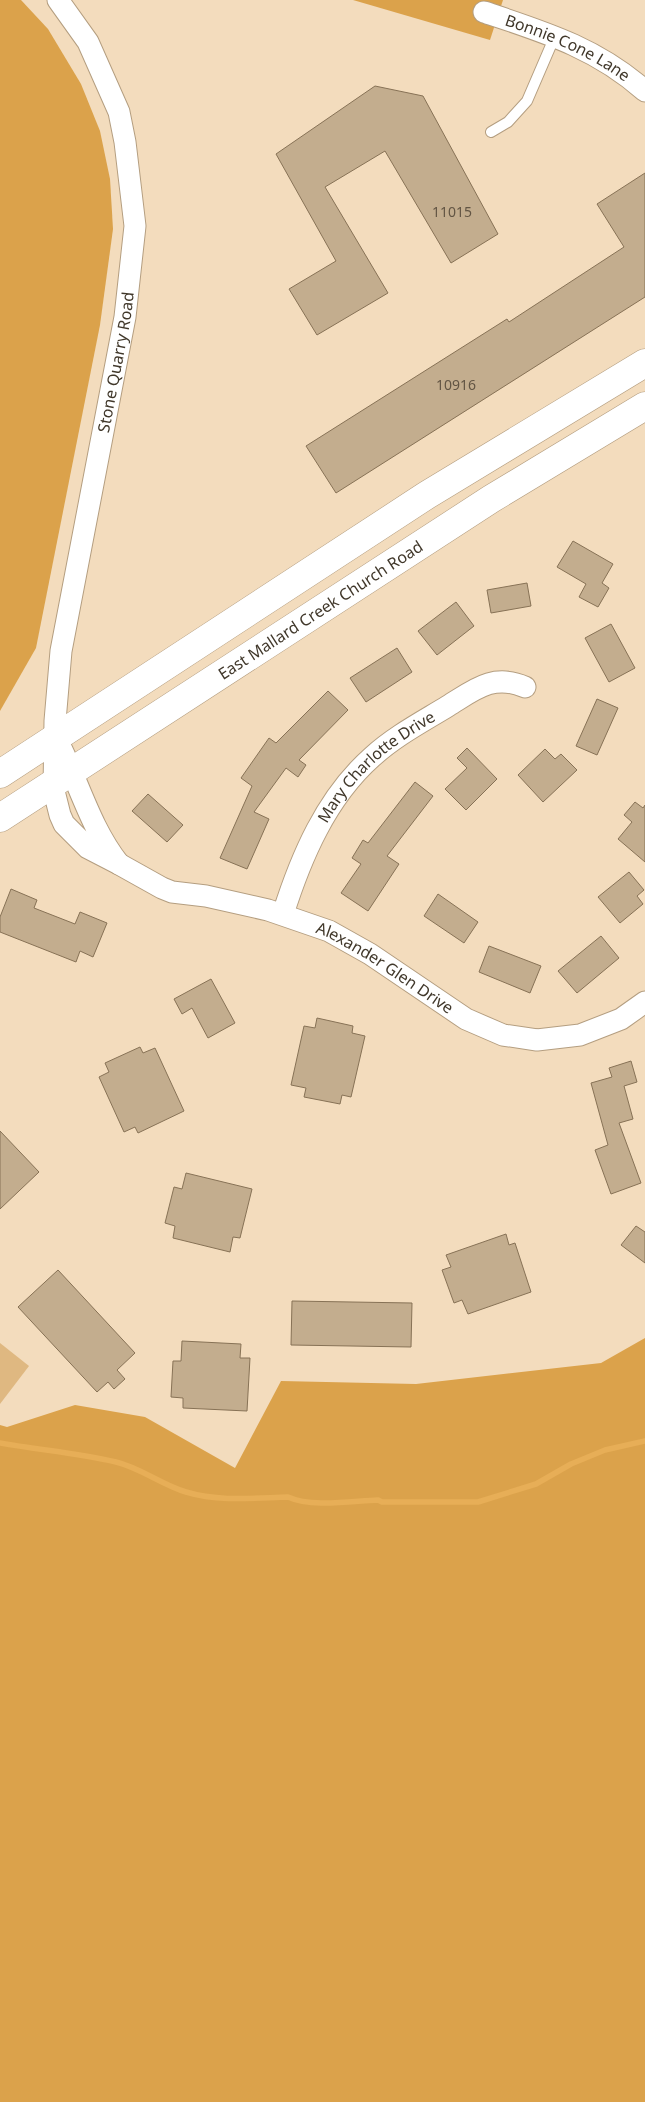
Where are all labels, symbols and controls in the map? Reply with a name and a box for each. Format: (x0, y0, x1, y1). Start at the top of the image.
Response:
street label: Bonnie Cone Lane (502, 9, 635, 86)
house number: 11015 (432, 202, 472, 221)
street label: Stone Quarry Road (92, 291, 139, 434)
house number: 10916 (436, 375, 476, 394)
street label: East Mallard Creek Church Road (214, 535, 427, 685)
street label: Mary Charlotte Drive (312, 705, 439, 827)
street label: Alexander Glen Drive (313, 916, 458, 1019)

